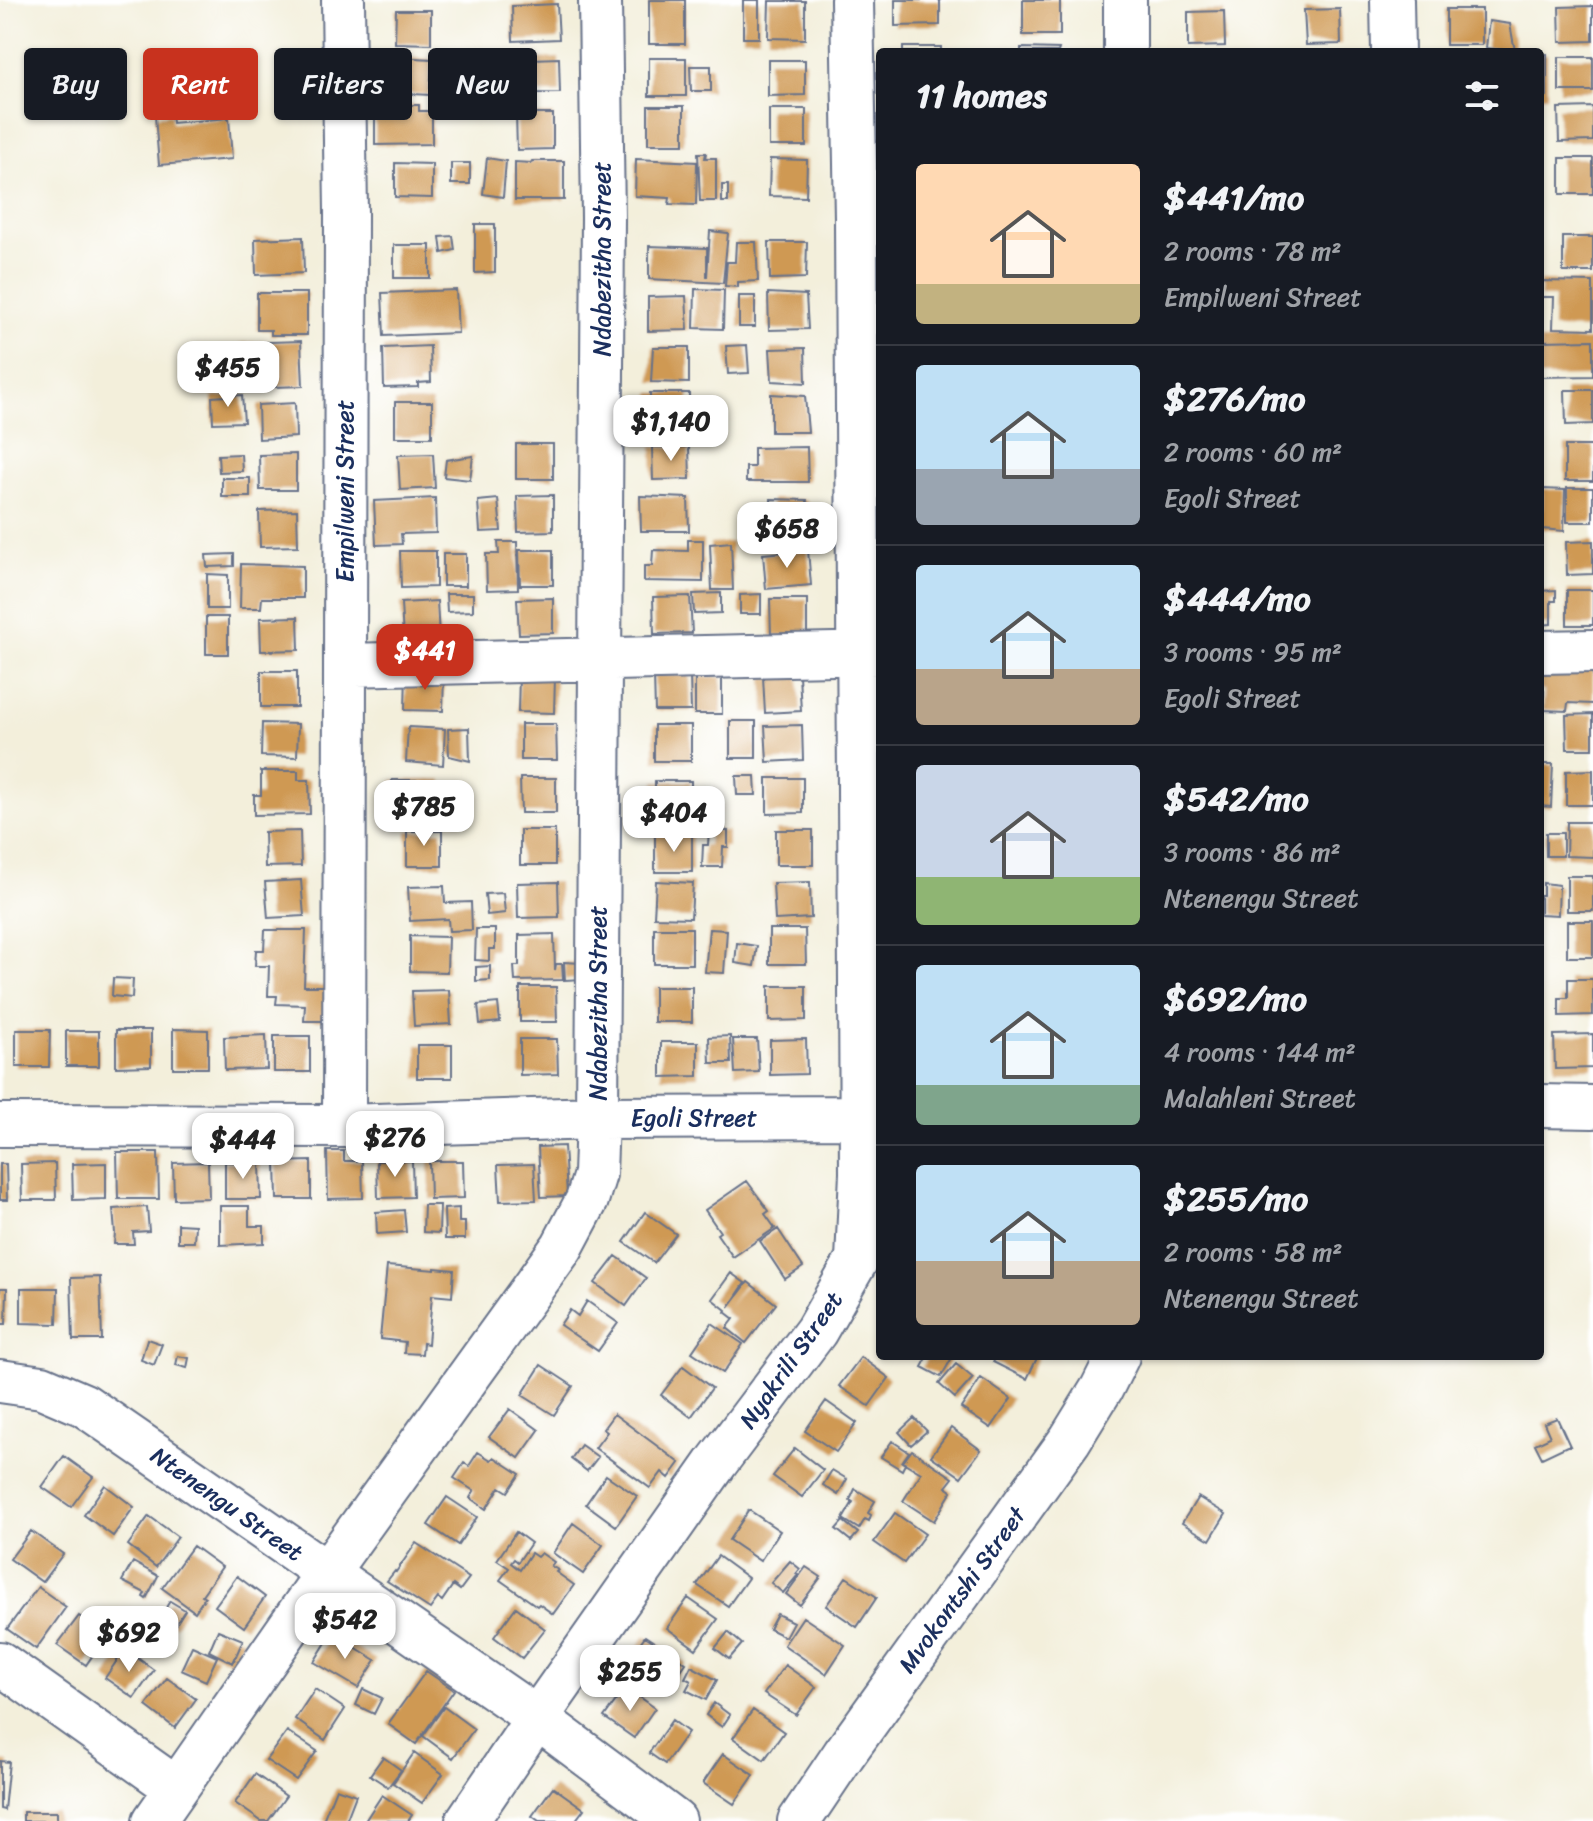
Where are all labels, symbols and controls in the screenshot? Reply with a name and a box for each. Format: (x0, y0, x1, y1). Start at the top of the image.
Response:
chip: Buy (24, 48, 127, 120)
chip: Rent (143, 48, 258, 120)
chip: Filters (274, 48, 412, 120)
chip: New (428, 48, 537, 120)
text: 11 homes (916, 66, 1047, 126)
icon: filters (1460, 74, 1504, 118)
street label: Ndabezitha Street (581, 162, 623, 356)
text: $441/mo (1164, 168, 1304, 228)
icon: home (980, 196, 1076, 292)
text: 2 rooms · 78 m² (1164, 228, 1341, 274)
text: Empilweni Street (1164, 274, 1362, 320)
pin: $455 (181, 341, 275, 409)
text: $455 (195, 344, 261, 390)
text: $276/mo (1164, 369, 1305, 429)
pin: $1,140 (606, 395, 736, 463)
icon: home (980, 397, 1076, 493)
text: $1,140 (631, 398, 711, 444)
street label: Empilweni Street (324, 400, 366, 582)
text: 2 rooms · 60 m² (1164, 429, 1342, 475)
text: Egoli Street (1164, 475, 1301, 521)
pin: $658 (740, 502, 834, 570)
text: $658 (755, 505, 819, 551)
text: $444/mo (1164, 569, 1311, 629)
icon: home (980, 597, 1076, 693)
pin: $441 (378, 624, 472, 692)
text: $441 (394, 627, 456, 673)
text: 3 rooms · 95 m² (1164, 629, 1342, 675)
text: Egoli Street (1164, 675, 1301, 721)
text: $542/mo (1164, 769, 1309, 829)
pin: $785 (377, 780, 471, 848)
text: $785 (392, 783, 456, 829)
pin: $404 (627, 786, 721, 854)
text: $404 (641, 789, 707, 835)
icon: home (980, 797, 1076, 893)
text: 3 rooms · 86 m² (1164, 829, 1341, 875)
text: Ntenengu Street (1164, 875, 1359, 921)
street label: Ndabezitha Street (577, 906, 619, 1100)
text: $692/mo (1164, 969, 1307, 1029)
icon: home (980, 997, 1076, 1093)
text: 4 rooms · 144 m² (1164, 1029, 1356, 1075)
text: Malahleni Street (1164, 1075, 1356, 1121)
street label: Egoli Street (631, 1097, 757, 1139)
pin: $276 (348, 1111, 442, 1179)
pin: $444 (196, 1113, 290, 1181)
text: $276 (364, 1114, 426, 1160)
text: $444 (210, 1116, 276, 1162)
text: $255/mo (1164, 1169, 1308, 1229)
icon: home (980, 1197, 1076, 1293)
text: 2 rooms · 58 m² (1164, 1229, 1342, 1275)
text: Ntenengu Street (1164, 1275, 1359, 1321)
street label: Nyakrili Street (728, 1282, 854, 1438)
street label: Ntenengu Street (141, 1435, 313, 1573)
street label: Mvokontshi Street (887, 1497, 1038, 1682)
pin: $542 (298, 1593, 392, 1661)
text: $542 (313, 1596, 377, 1642)
pin: $692 (82, 1606, 176, 1674)
text: $692 (97, 1609, 161, 1655)
pin: $255 (583, 1645, 677, 1713)
text: $255 (598, 1648, 662, 1694)

